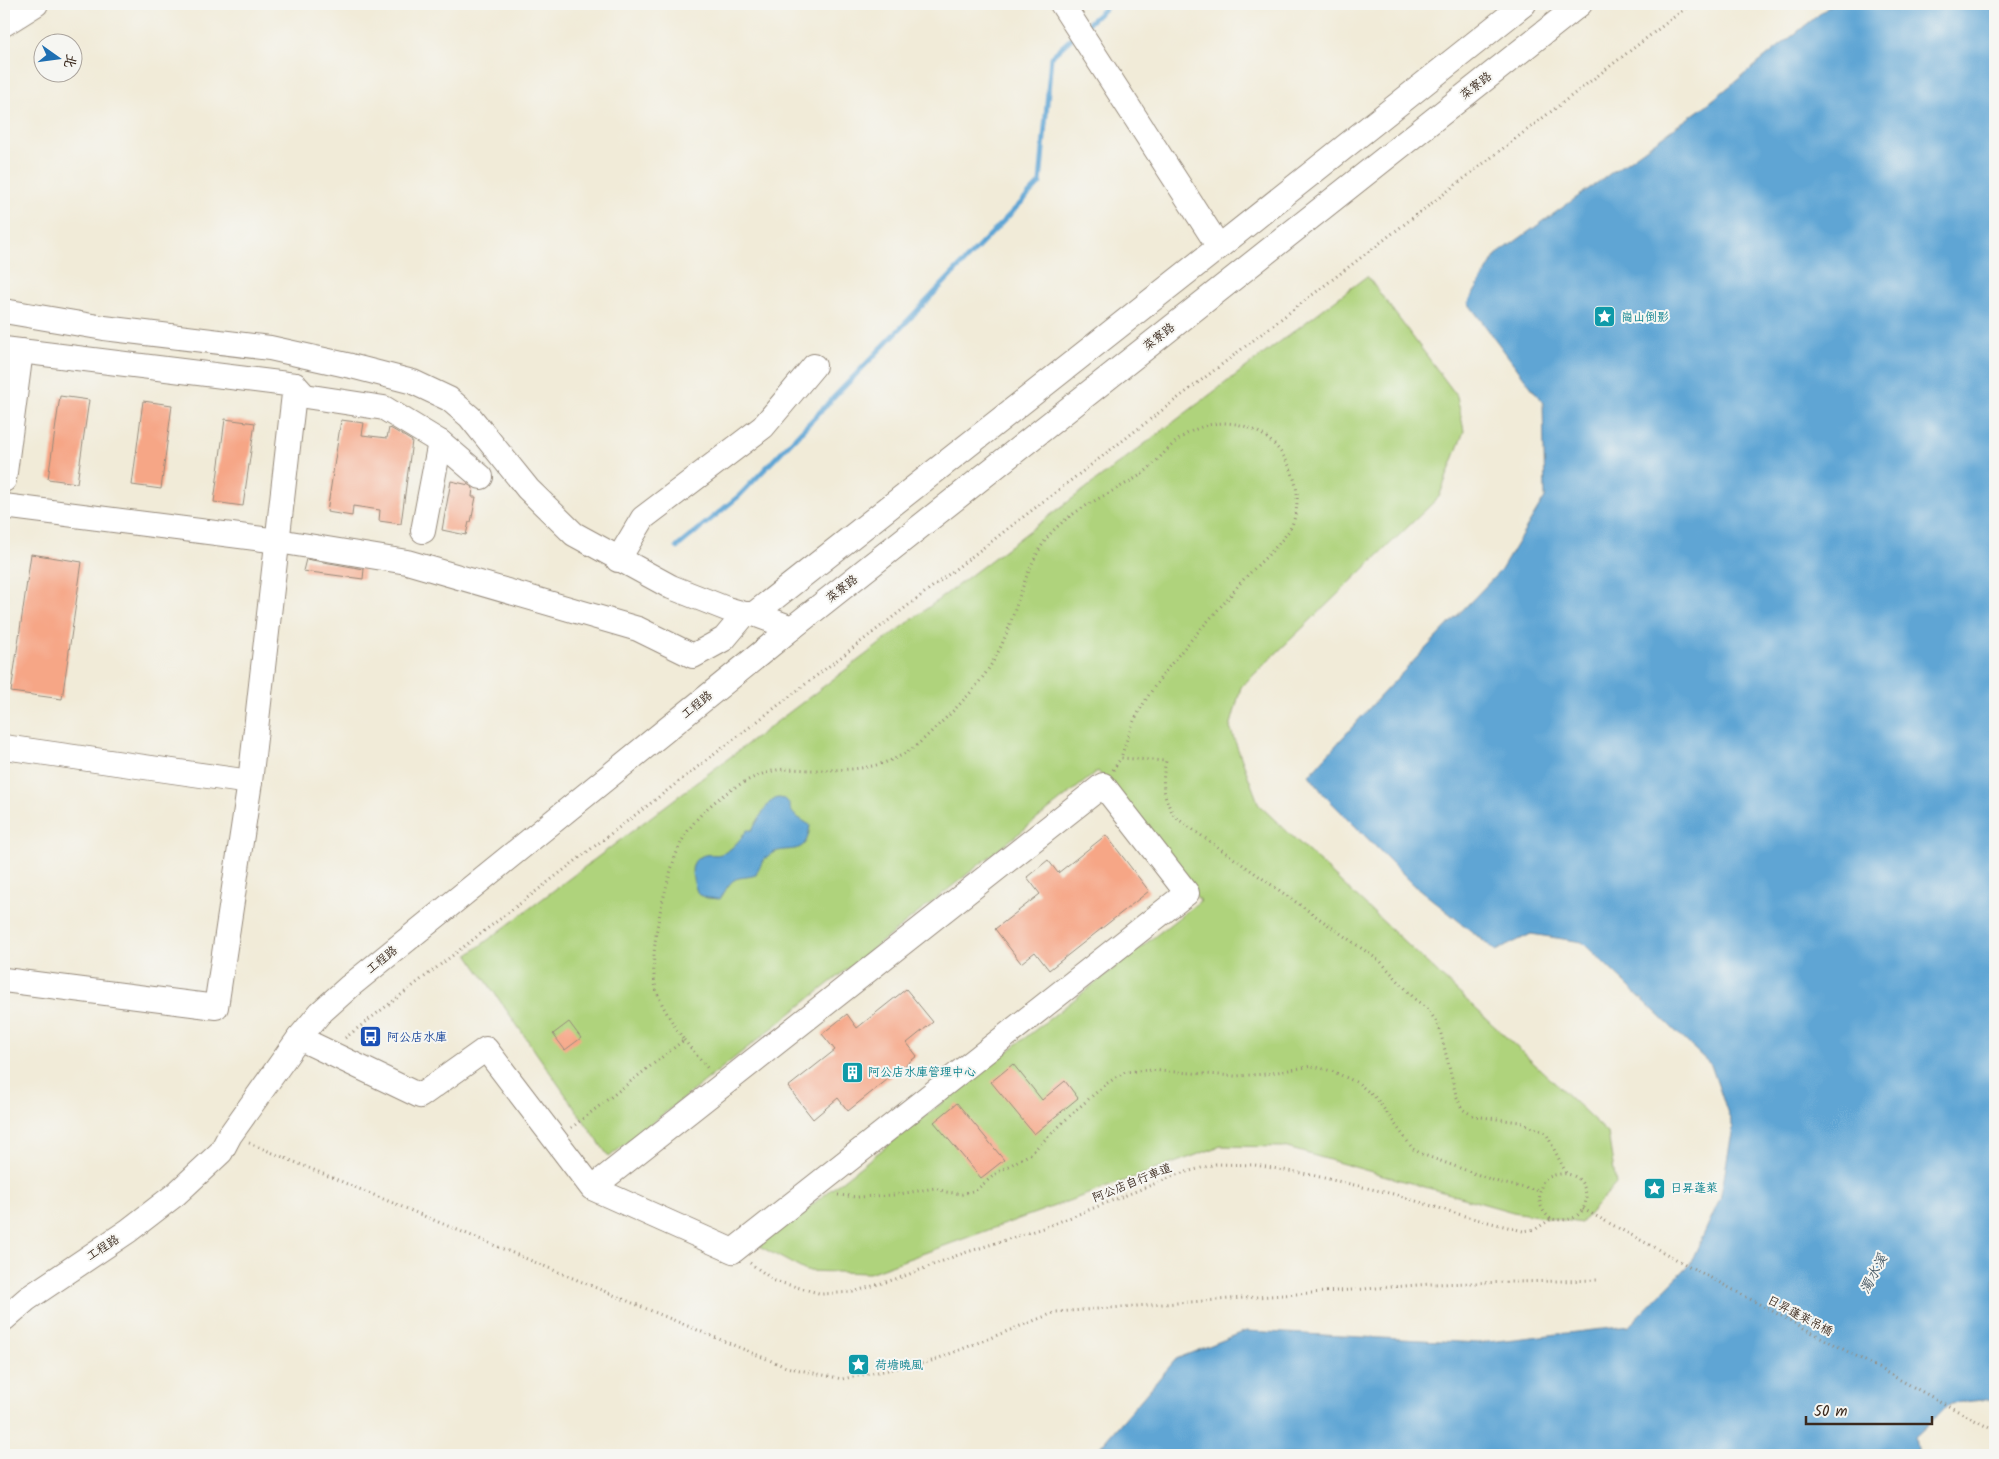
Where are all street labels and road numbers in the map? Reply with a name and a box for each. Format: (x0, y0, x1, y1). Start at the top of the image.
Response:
street label: 菜寮路 (1456, 67, 1496, 105)
street label: 菜寮路 (1139, 318, 1179, 356)
street label: 菜寮路 (822, 570, 862, 608)
street label: 工程路 (677, 686, 717, 724)
street label: 工程路 (362, 941, 402, 979)
street label: 阿公店自行車道 (1089, 1158, 1175, 1208)
street label: 工程路 (83, 1230, 123, 1266)
street label: 日昇蓬萊吊橋 (1764, 1291, 1836, 1341)

